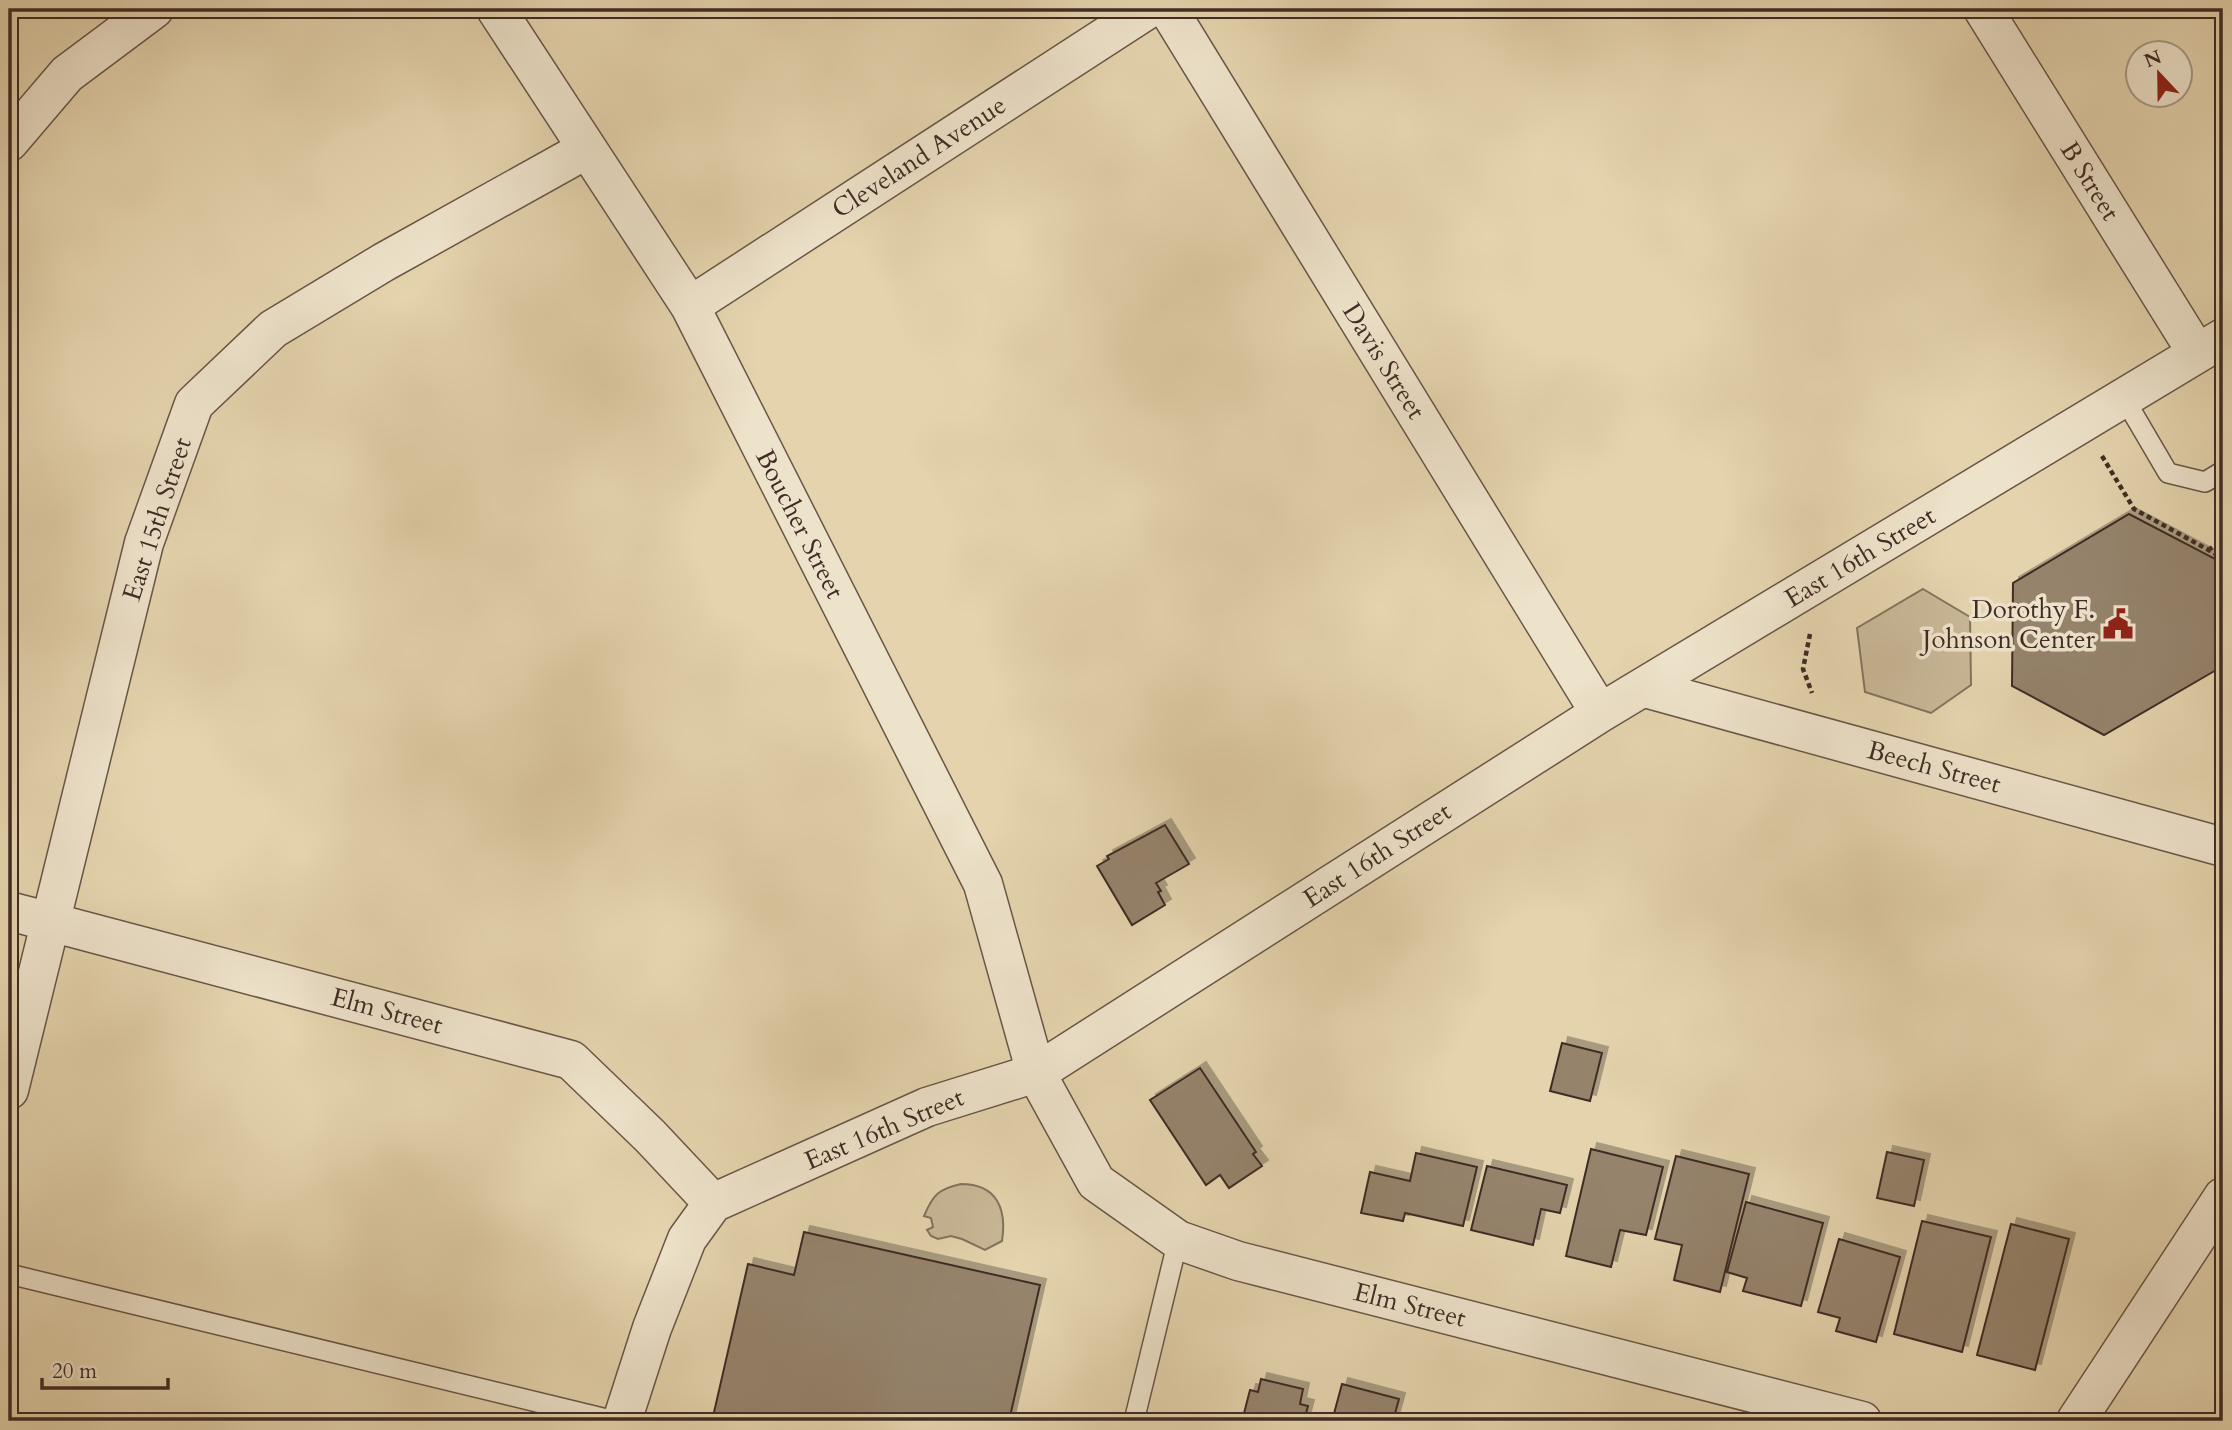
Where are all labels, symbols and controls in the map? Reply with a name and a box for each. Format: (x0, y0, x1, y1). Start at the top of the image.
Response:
north arrow (2124, 38, 2194, 108)
text: N (2140, 44, 2166, 74)
street label: Cleveland Avenue (825, 88, 1013, 226)
street label: B Street (2052, 135, 2128, 227)
street label: Davis Street (1334, 296, 1434, 426)
street label: East 15th Street (114, 433, 200, 605)
street label: Boucher Street (747, 443, 853, 605)
street label: East 16th Street (1778, 498, 1942, 616)
place label: Dorothy F. Johnson Center (1919, 592, 2096, 657)
public building icon: Dorothy F. Johnson Center (2101, 607, 2135, 641)
street label: Beech Street (1863, 732, 2005, 802)
street label: East 16th Street (1296, 794, 1458, 916)
street label: Elm Street (327, 979, 447, 1043)
street label: East 16th Street (799, 1080, 969, 1178)
street label: Elm Street (1350, 1274, 1470, 1336)
scale bar (42, 1346, 168, 1390)
text: 20 m (52, 1357, 97, 1386)

